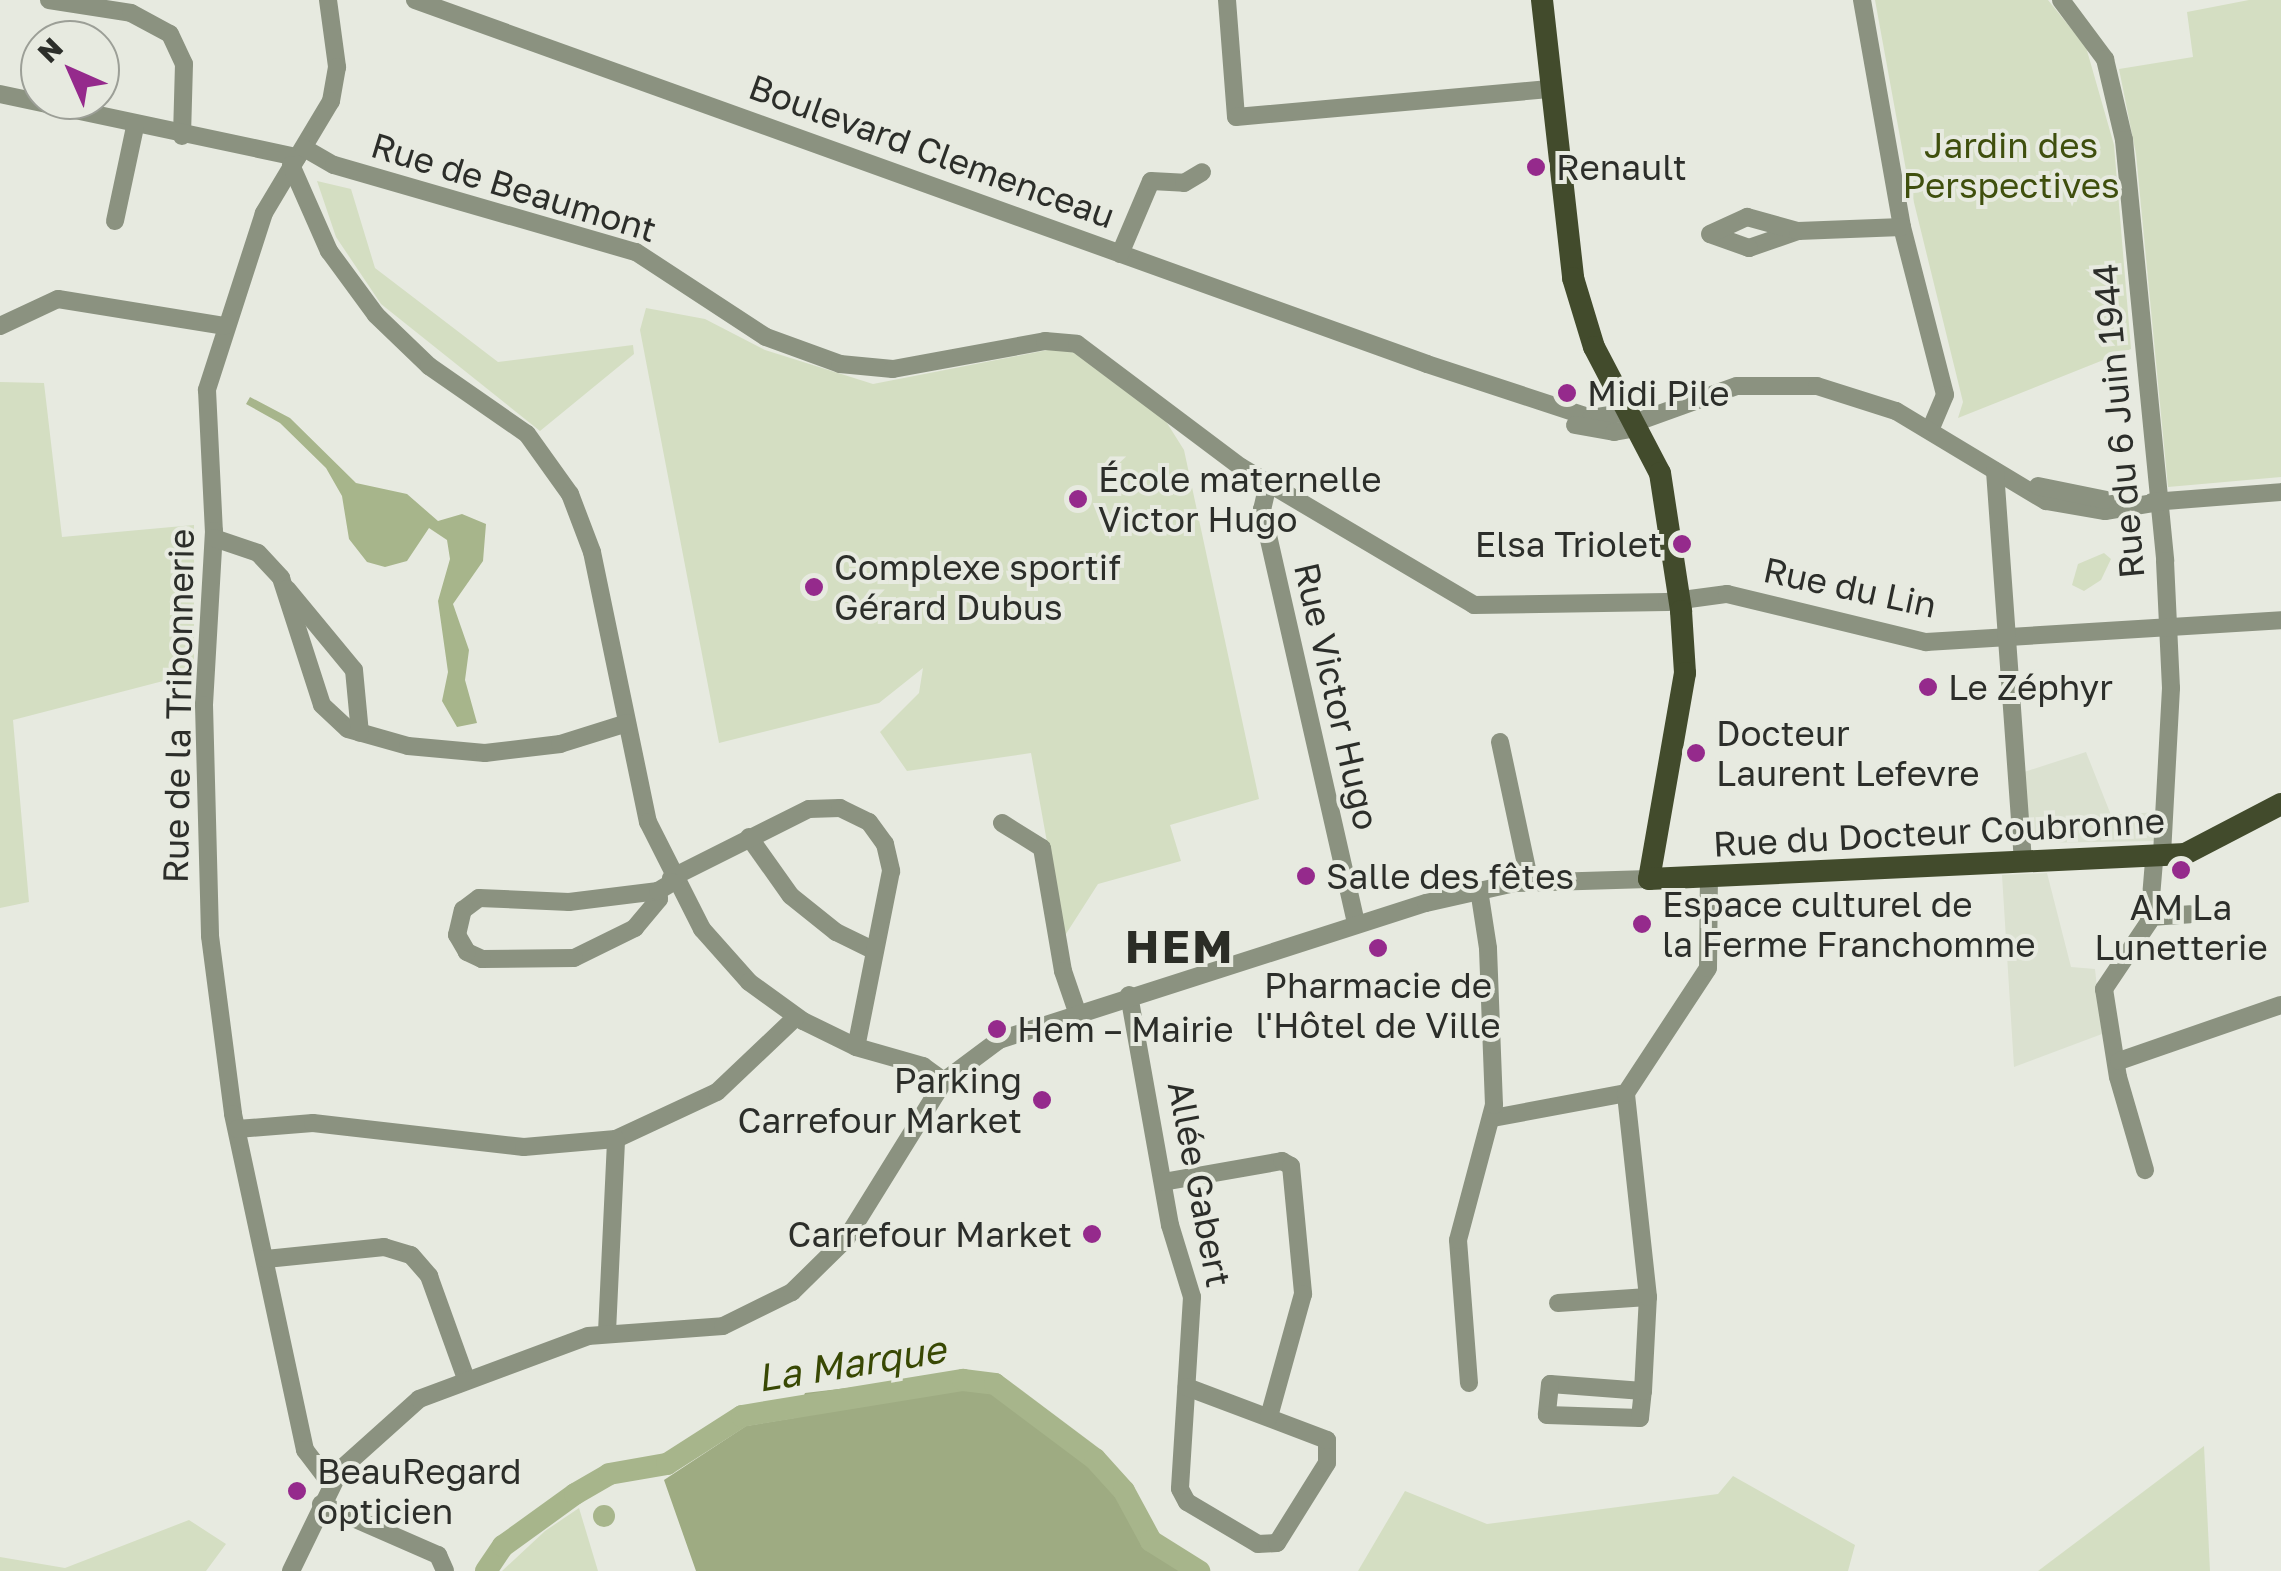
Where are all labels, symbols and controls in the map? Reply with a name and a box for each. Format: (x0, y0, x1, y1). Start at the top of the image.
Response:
north arrow (20, 20, 120, 120)
text: N (31, 31, 69, 69)
street label: Boulevard Clemenceau (743, 65, 1121, 237)
street label: Rue de Beaumont (366, 124, 662, 250)
park label: Jardin des Perspectives (1902, 124, 2120, 206)
place label: Renault (1556, 146, 1687, 188)
marker: Renault (1525, 156, 1547, 178)
street label: Rue du 6 Juin 1944 (2083, 262, 2153, 580)
place label: Midi Pile (1587, 372, 1730, 414)
marker: Midi Pile (1556, 382, 1578, 404)
place label: École maternelle Victor Hugo (1098, 458, 1381, 540)
marker: École maternelle Victor Hugo (1067, 488, 1089, 510)
place label: Elsa Triolet (1475, 523, 1662, 565)
street label: Rue de la Tribonnerie (154, 528, 202, 884)
marker: Elsa Triolet (1671, 533, 1693, 555)
place label: Complexe sportif Gérard Dubus (834, 546, 1121, 628)
street label: Rue du Lin (1760, 548, 1940, 626)
street label: Rue Victor Hugo (1286, 558, 1388, 834)
marker: Complexe sportif Gérard Dubus (803, 576, 825, 598)
place label: Le Zéphyr (1948, 666, 2113, 708)
marker: Le Zéphyr (1917, 676, 1939, 698)
place label: Docteur Laurent Lefevre (1716, 712, 1980, 794)
marker: Docteur Laurent Lefevre (1685, 742, 1707, 764)
street label: Rue du Docteur Coubronne (1712, 799, 2166, 865)
place label: Salle des fêtes (1326, 855, 1574, 897)
marker: AM La Lunetterie (2170, 859, 2192, 881)
marker: Salle des fêtes (1295, 865, 1317, 887)
place label: Espace culturel de la Ferme Franchomme (1662, 883, 2035, 965)
place label: AM La Lunetterie (2094, 886, 2268, 968)
marker: Espace culturel de la Ferme Franchomme (1631, 913, 1653, 935)
district label: HEM (1125, 920, 1235, 974)
marker: Pharmacie de l'Hôtel de Ville (1367, 937, 1389, 959)
place label: Pharmacie de l'Hôtel de Ville (1255, 964, 1501, 1046)
place label: Hem – Mairie (1017, 1008, 1234, 1050)
marker: Hem – Mairie (986, 1018, 1008, 1040)
place label: Parking Carrefour Market (738, 1059, 1022, 1141)
street label: Allée Gabert (1159, 1078, 1241, 1290)
marker: Parking Carrefour Market (1031, 1089, 1053, 1111)
place label: Carrefour Market (788, 1213, 1072, 1255)
marker: Carrefour Market (1081, 1223, 1103, 1245)
water label: La Marque (754, 1326, 948, 1400)
place label: BeauRegard opticien (317, 1450, 522, 1532)
marker: BeauRegard opticien (286, 1480, 308, 1502)

